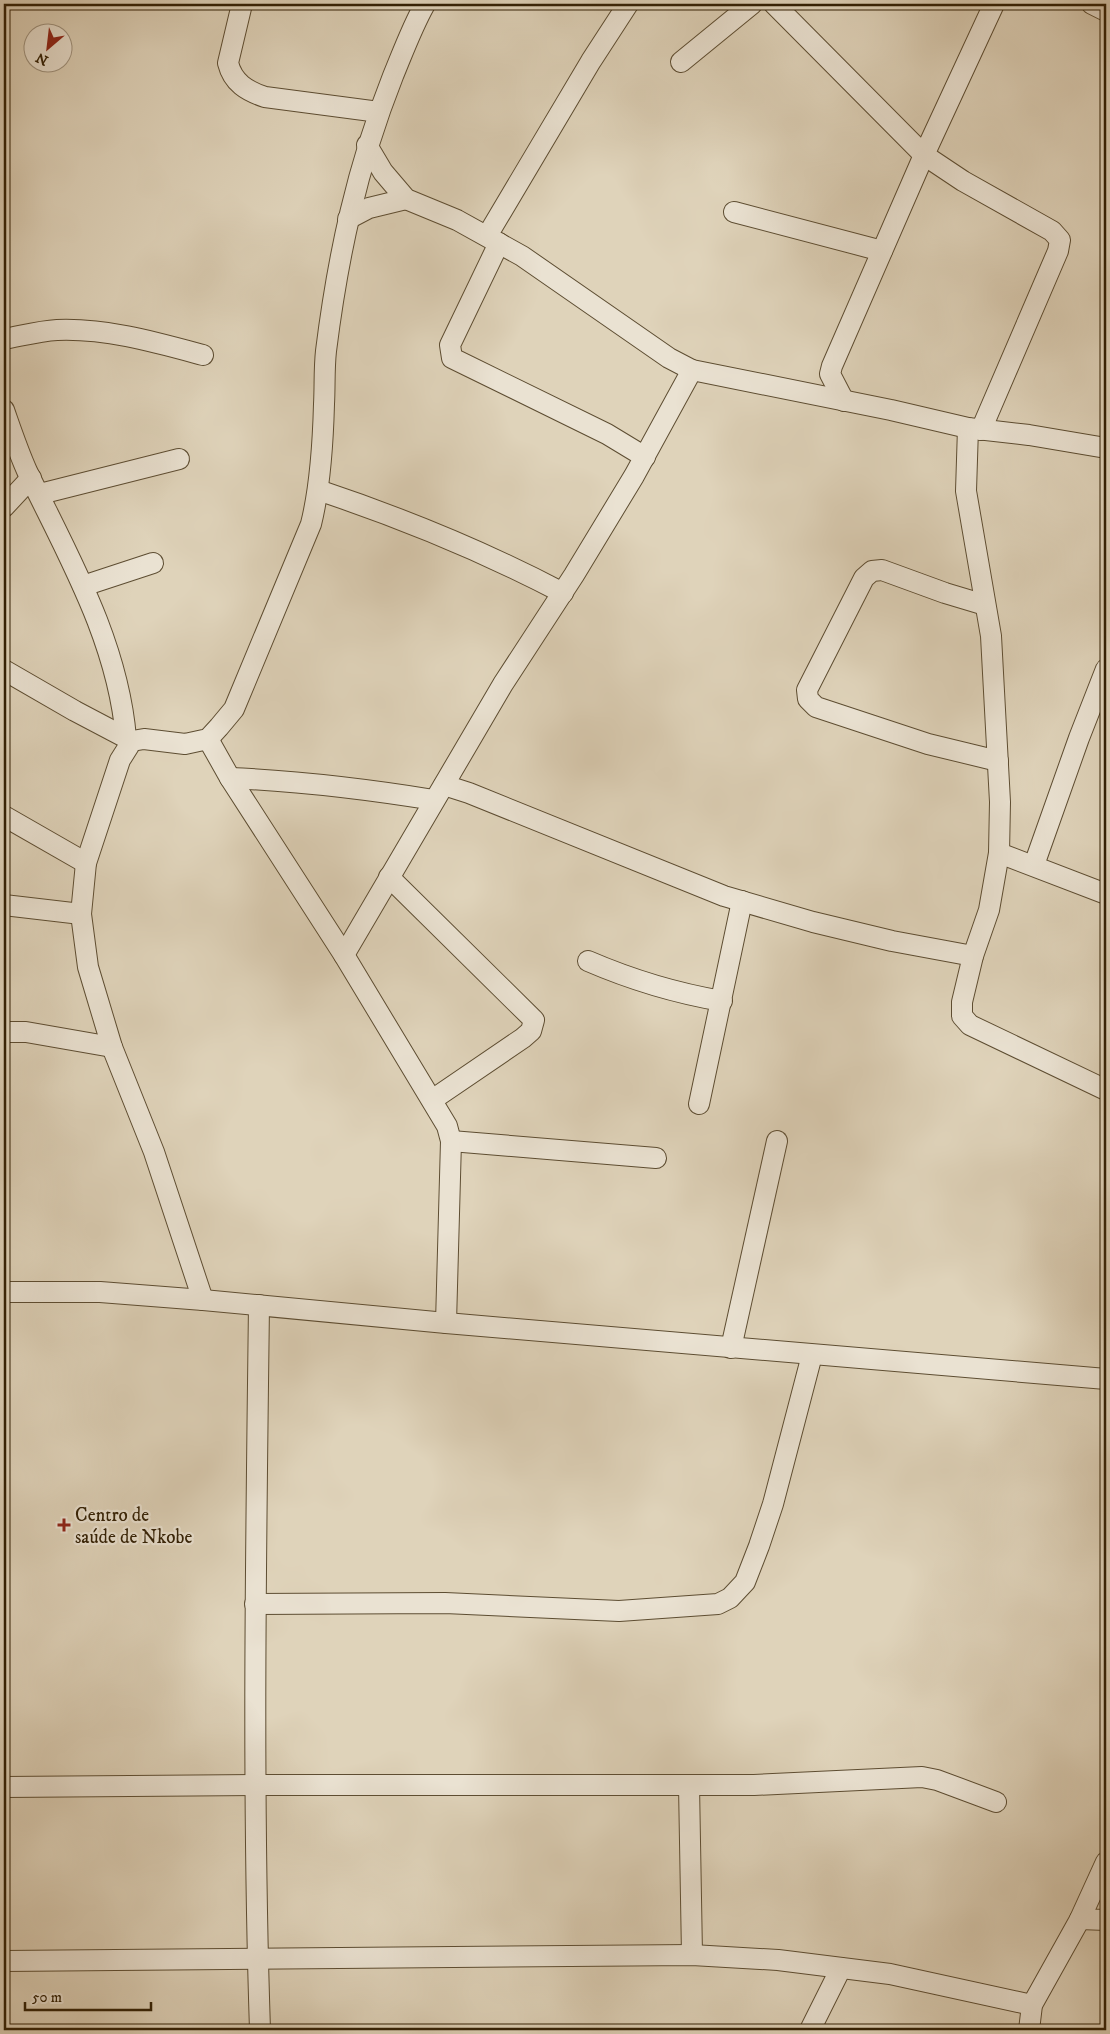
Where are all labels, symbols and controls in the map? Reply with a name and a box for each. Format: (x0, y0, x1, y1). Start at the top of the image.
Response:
north arrow (22, 22, 72, 72)
text: N (33, 48, 52, 69)
place label: Centro de saúde de Nkobe (75, 1504, 192, 1549)
marker: Centro de saúde de Nkobe (57, 1518, 71, 1532)
scale bar (25, 1979, 151, 2011)
text: 50 m (32, 1988, 62, 2007)

